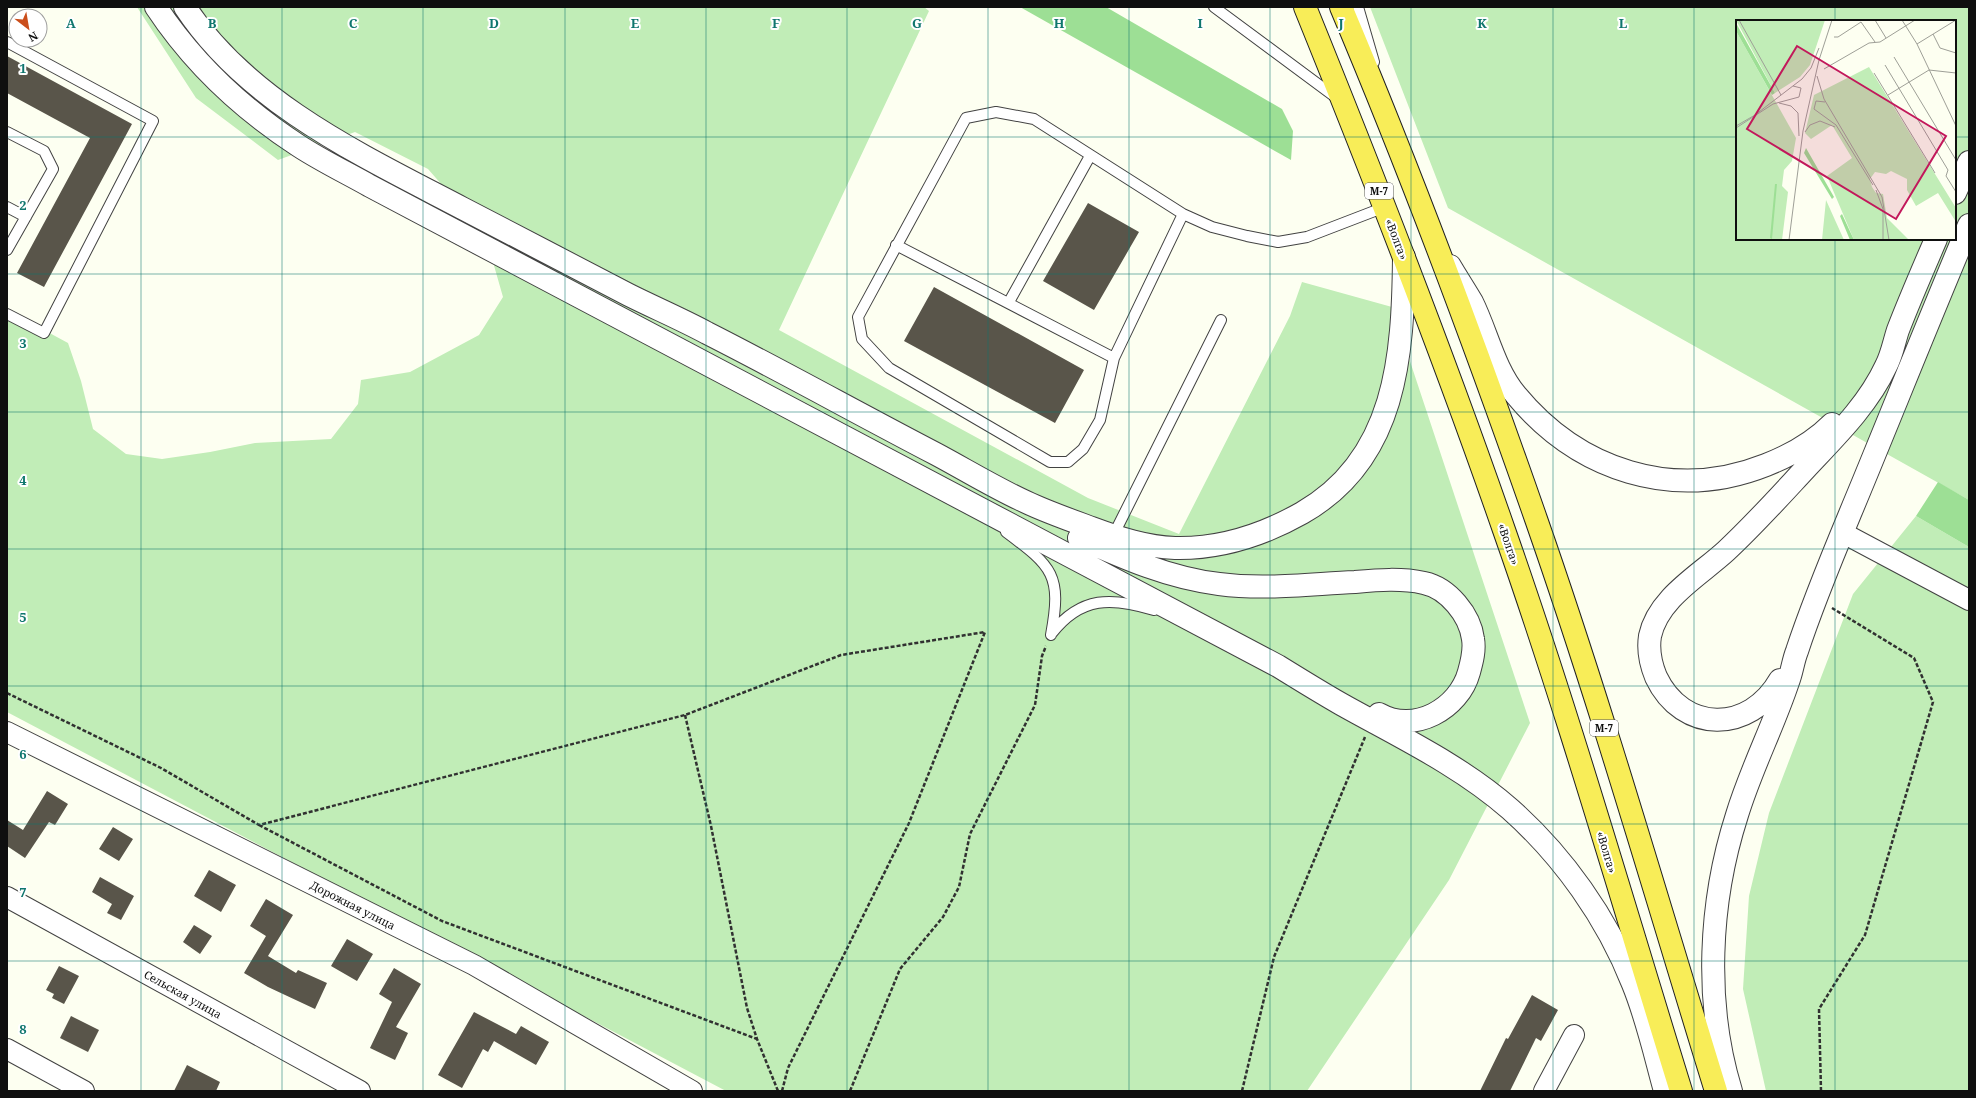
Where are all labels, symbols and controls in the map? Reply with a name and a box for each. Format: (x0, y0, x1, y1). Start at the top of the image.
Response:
north arrow (8, 8, 48, 48)
text: A (66, 14, 76, 32)
text: B (208, 14, 217, 32)
text: C (349, 14, 358, 32)
text: D (489, 14, 499, 32)
text: E (631, 14, 640, 32)
text: F (772, 14, 780, 32)
text: G (912, 14, 922, 32)
text: H (1054, 14, 1065, 32)
text: I (1197, 14, 1203, 32)
text: J (1337, 14, 1344, 32)
text: K (1477, 14, 1487, 32)
text: L (1619, 14, 1628, 32)
inset map (1736, 20, 1956, 240)
text: N (26, 28, 41, 46)
text: 1 (19, 59, 27, 77)
road number: М-7 (1365, 183, 1393, 199)
text: 2 (19, 196, 27, 214)
street label: «Волга» (1382, 216, 1412, 262)
text: 3 (19, 334, 27, 352)
text: 4 (19, 471, 27, 489)
street label: «Волга» (1495, 521, 1523, 567)
text: 5 (19, 608, 27, 626)
road number: М-7 (1590, 720, 1618, 736)
text: 6 (19, 745, 27, 763)
street label: «Волга» (1594, 829, 1620, 875)
street label: Дорожная улица (308, 877, 398, 933)
text: 7 (19, 883, 27, 901)
street label: Сельская улица (142, 966, 224, 1022)
text: 8 (19, 1020, 27, 1038)

